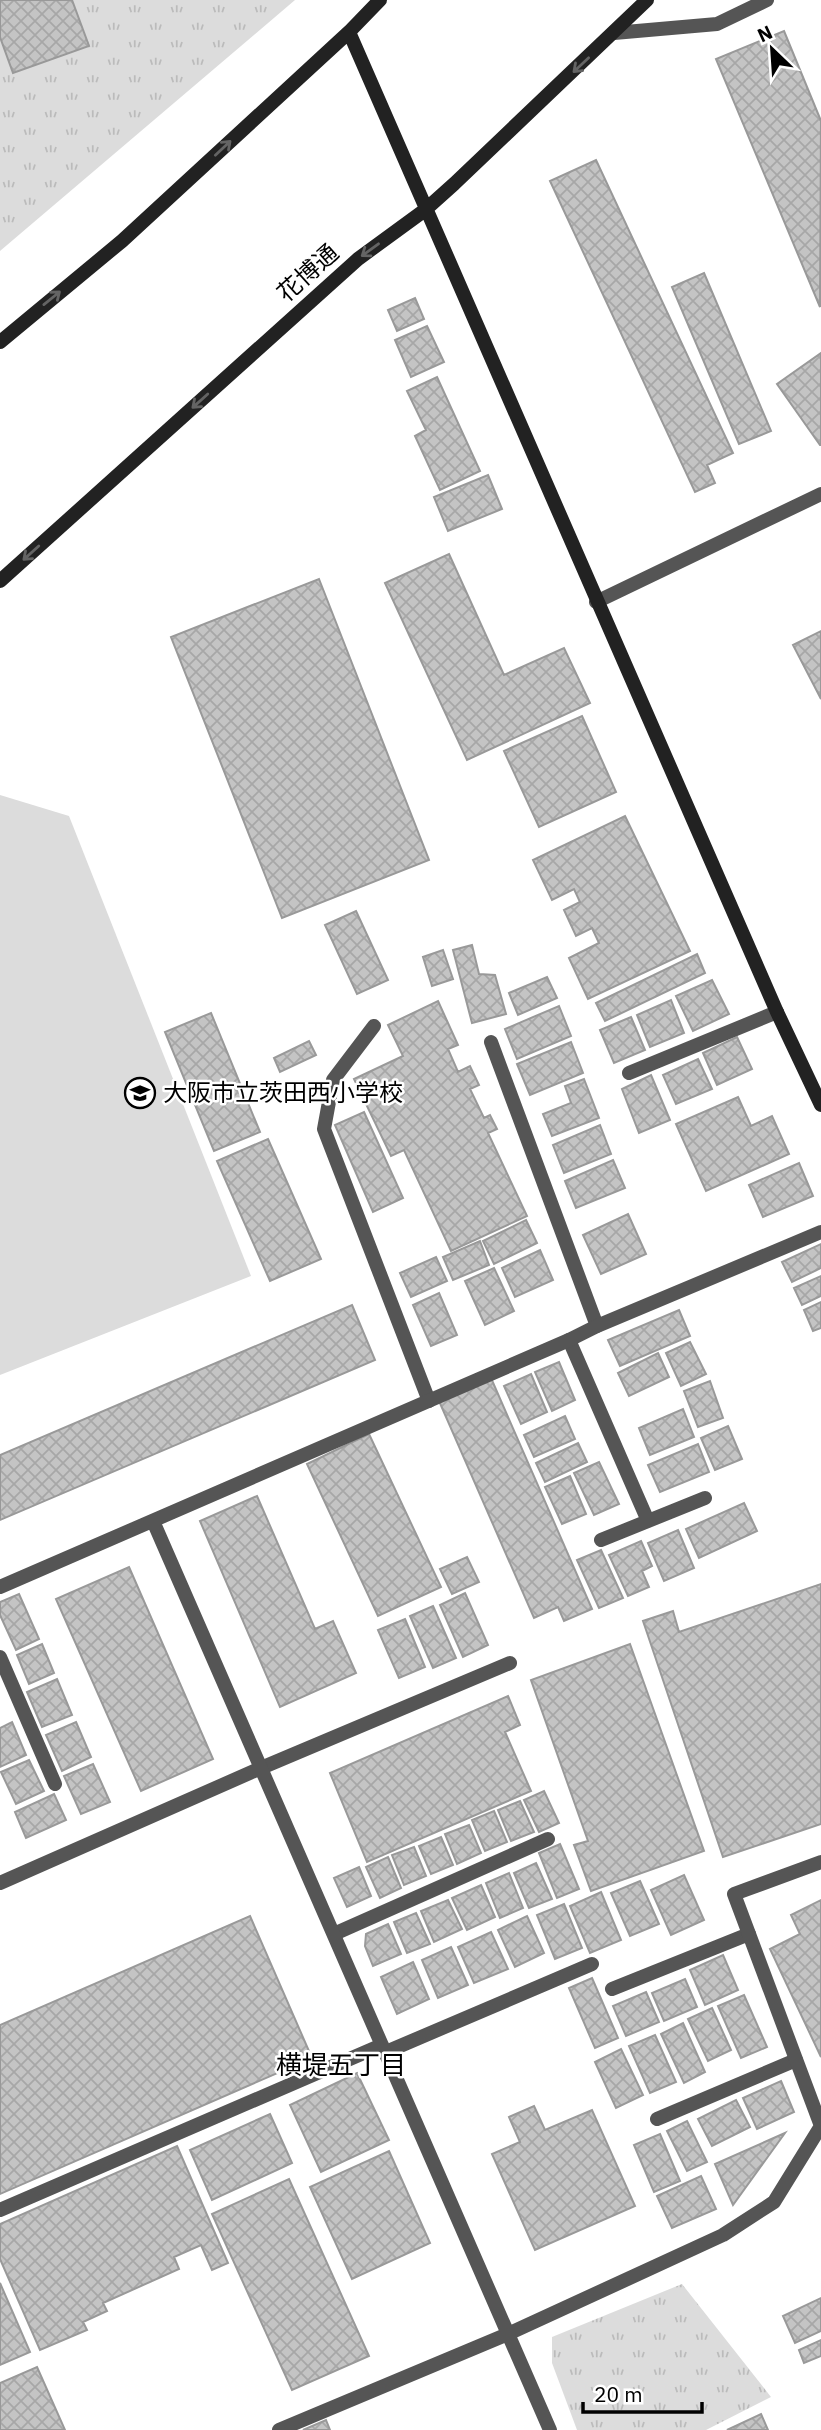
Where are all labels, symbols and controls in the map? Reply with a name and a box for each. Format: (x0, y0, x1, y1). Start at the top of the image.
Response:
north arrow (737, 14, 807, 84)
text: N (754, 20, 776, 47)
one-way arrow (572, 56, 590, 73)
one-way arrow (214, 140, 232, 156)
street label: 花博通 (270, 236, 345, 308)
one-way arrow (361, 243, 380, 258)
one-way arrow (43, 290, 61, 306)
one-way arrow (191, 393, 209, 409)
one-way arrow (22, 545, 40, 561)
school or university icon: 大阪市立茨田西小学校 (123, 1076, 157, 1110)
place label: 大阪市立茨田西小学校 (163, 1076, 403, 1108)
district label: 横堤五丁目 (276, 2047, 406, 2081)
scale bar (583, 2370, 702, 2414)
text: 20 m (594, 2380, 643, 2408)

